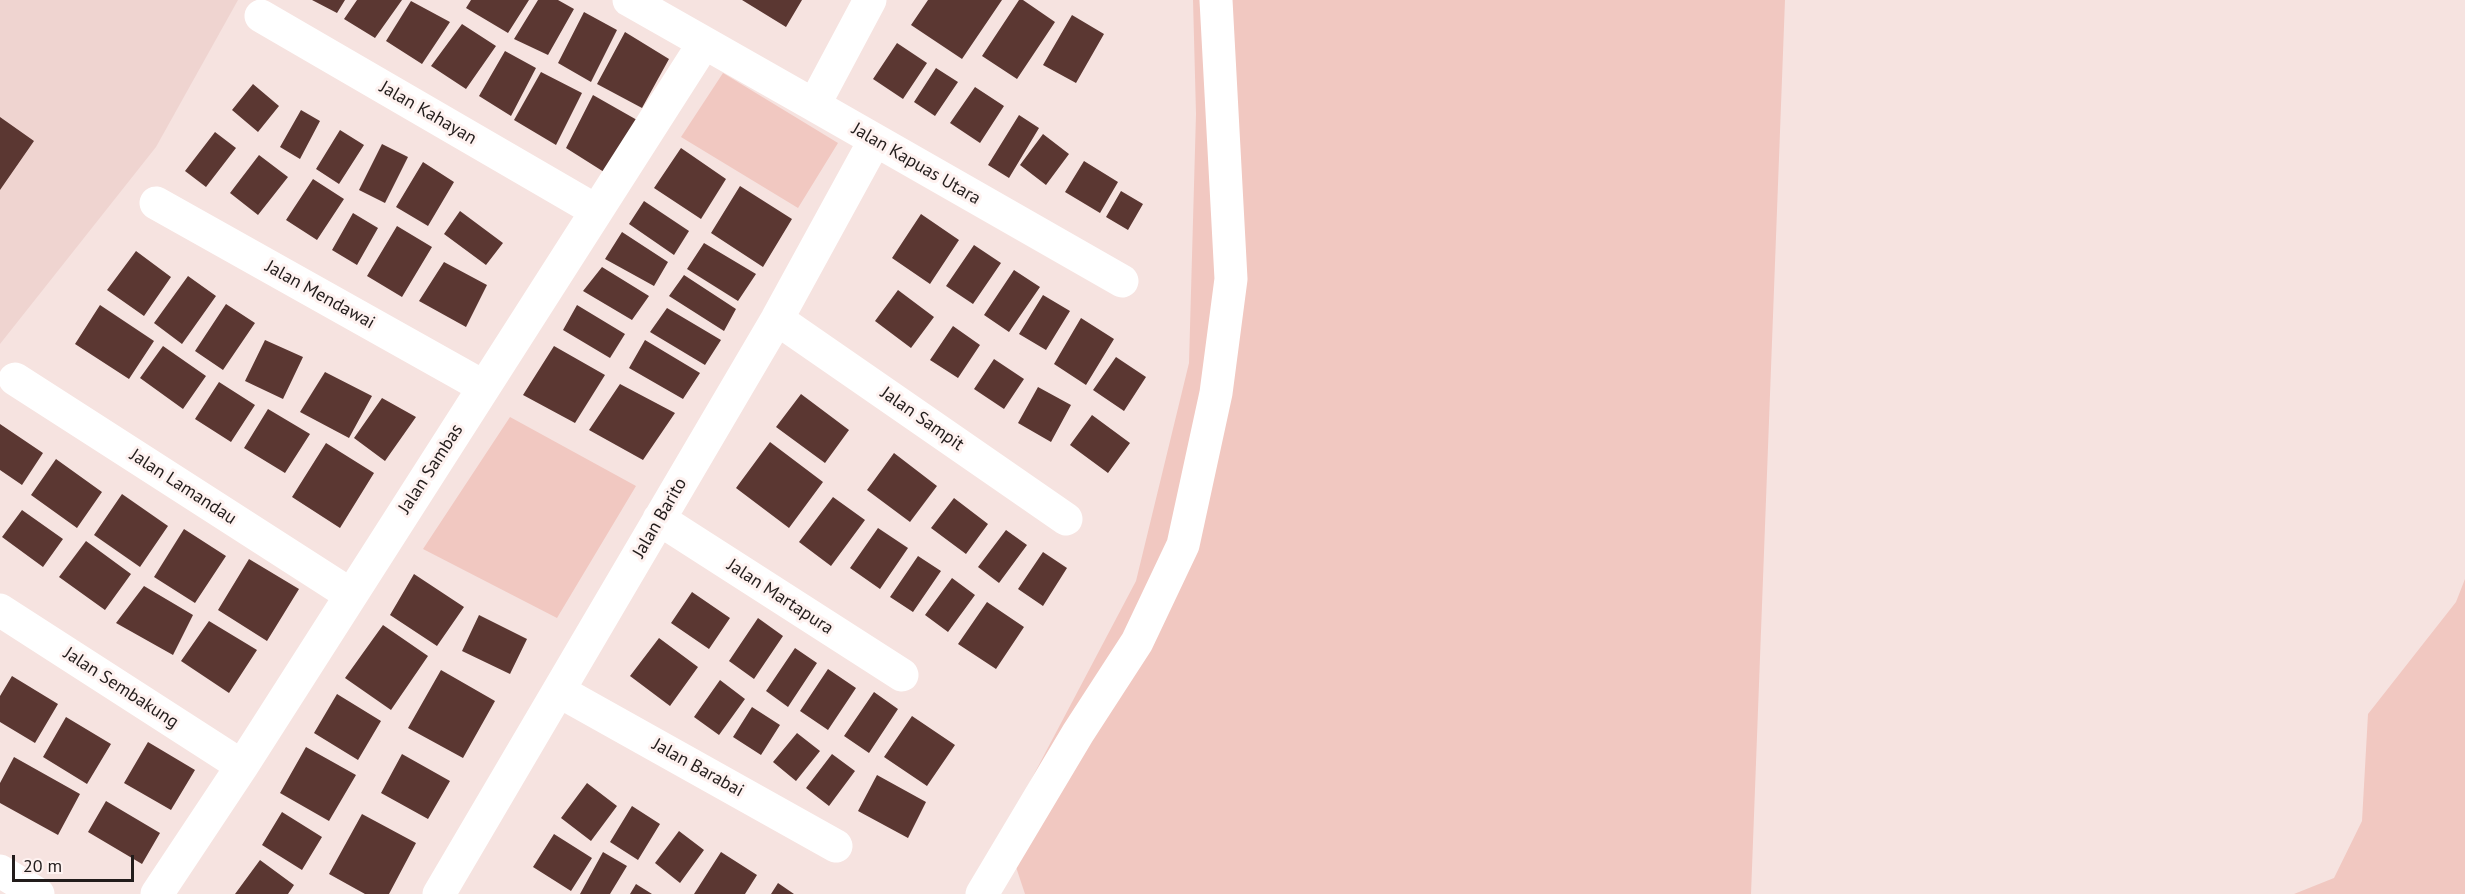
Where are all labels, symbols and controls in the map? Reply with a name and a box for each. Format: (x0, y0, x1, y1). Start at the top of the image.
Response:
street label: Jalan Kahayan (376, 77, 480, 149)
street label: Jalan Kapuas Utara (848, 118, 984, 210)
street label: Jalan Mendawai (261, 256, 379, 334)
street label: Jalan Sampit (876, 382, 968, 456)
street label: Jalan Sambas (394, 420, 468, 518)
street label: Jalan Lamandau (126, 445, 240, 529)
street label: Jalan Barito (628, 474, 692, 562)
street label: Jalan Martapura (723, 555, 837, 639)
street label: Jalan Sembakung (59, 643, 183, 733)
street label: Jalan Barabai (649, 734, 747, 802)
scale bar (15, 843, 136, 881)
text: 20 m (23, 854, 62, 877)

